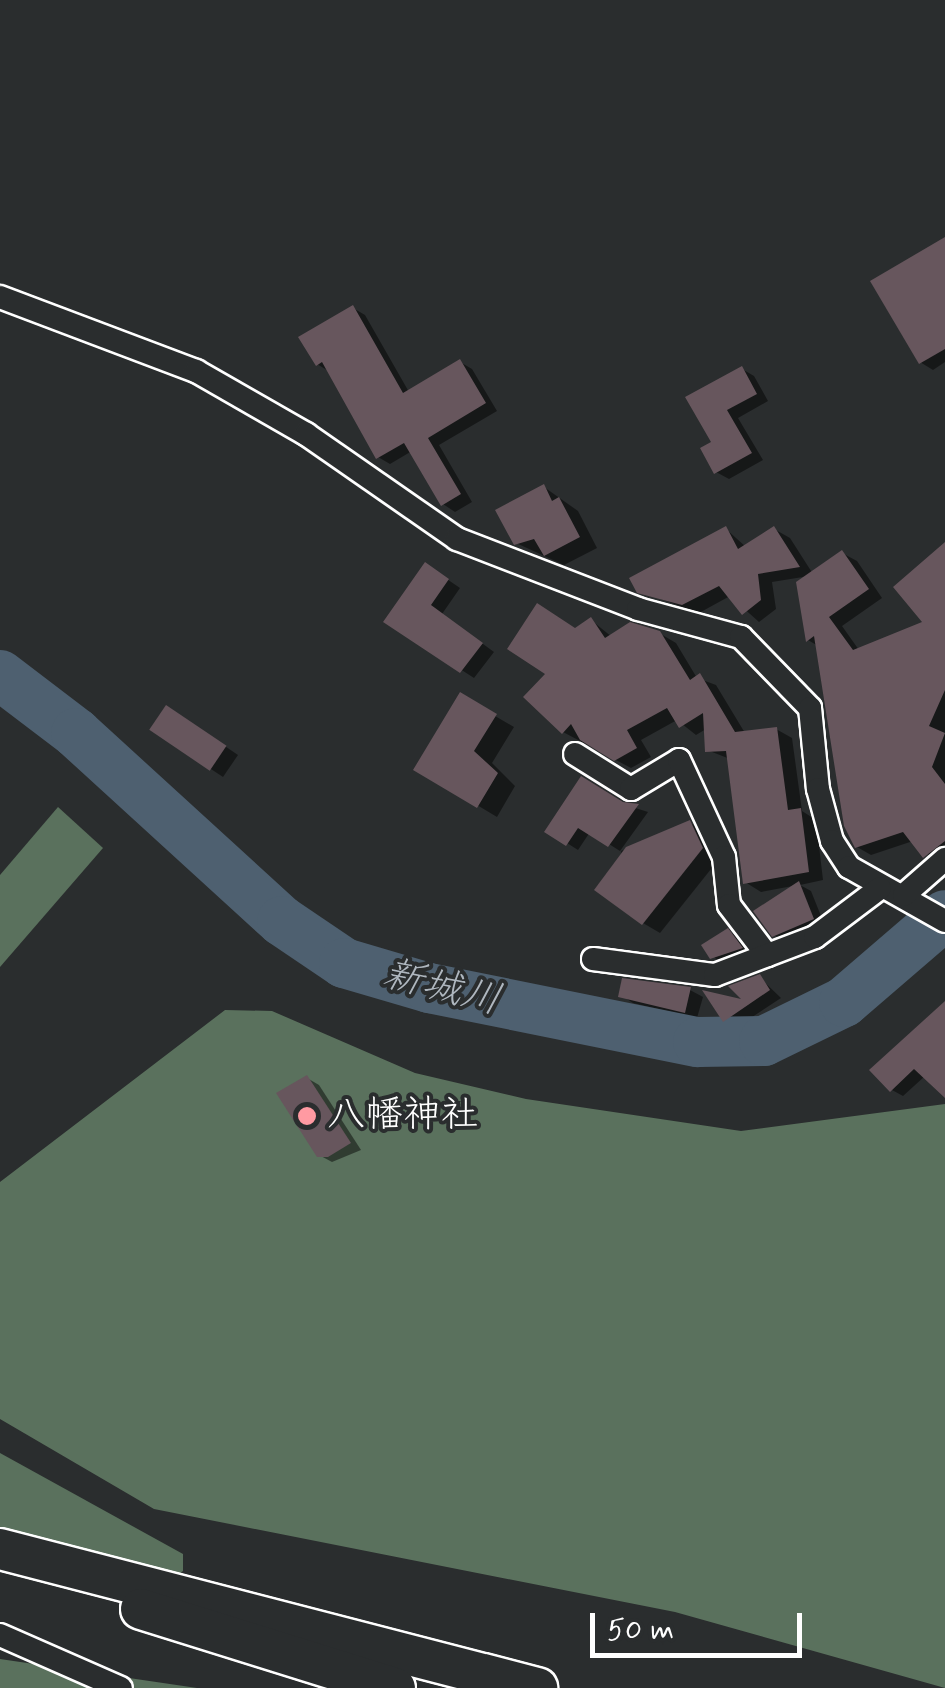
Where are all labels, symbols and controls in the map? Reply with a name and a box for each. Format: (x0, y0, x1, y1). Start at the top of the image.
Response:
water label: 新城川 (378, 950, 506, 1026)
place label: 八幡神社 (327, 1093, 479, 1139)
marker: 八幡神社 (296, 1105, 318, 1127)
scale bar (595, 1593, 808, 1655)
text: 50 m (607, 1611, 674, 1650)

